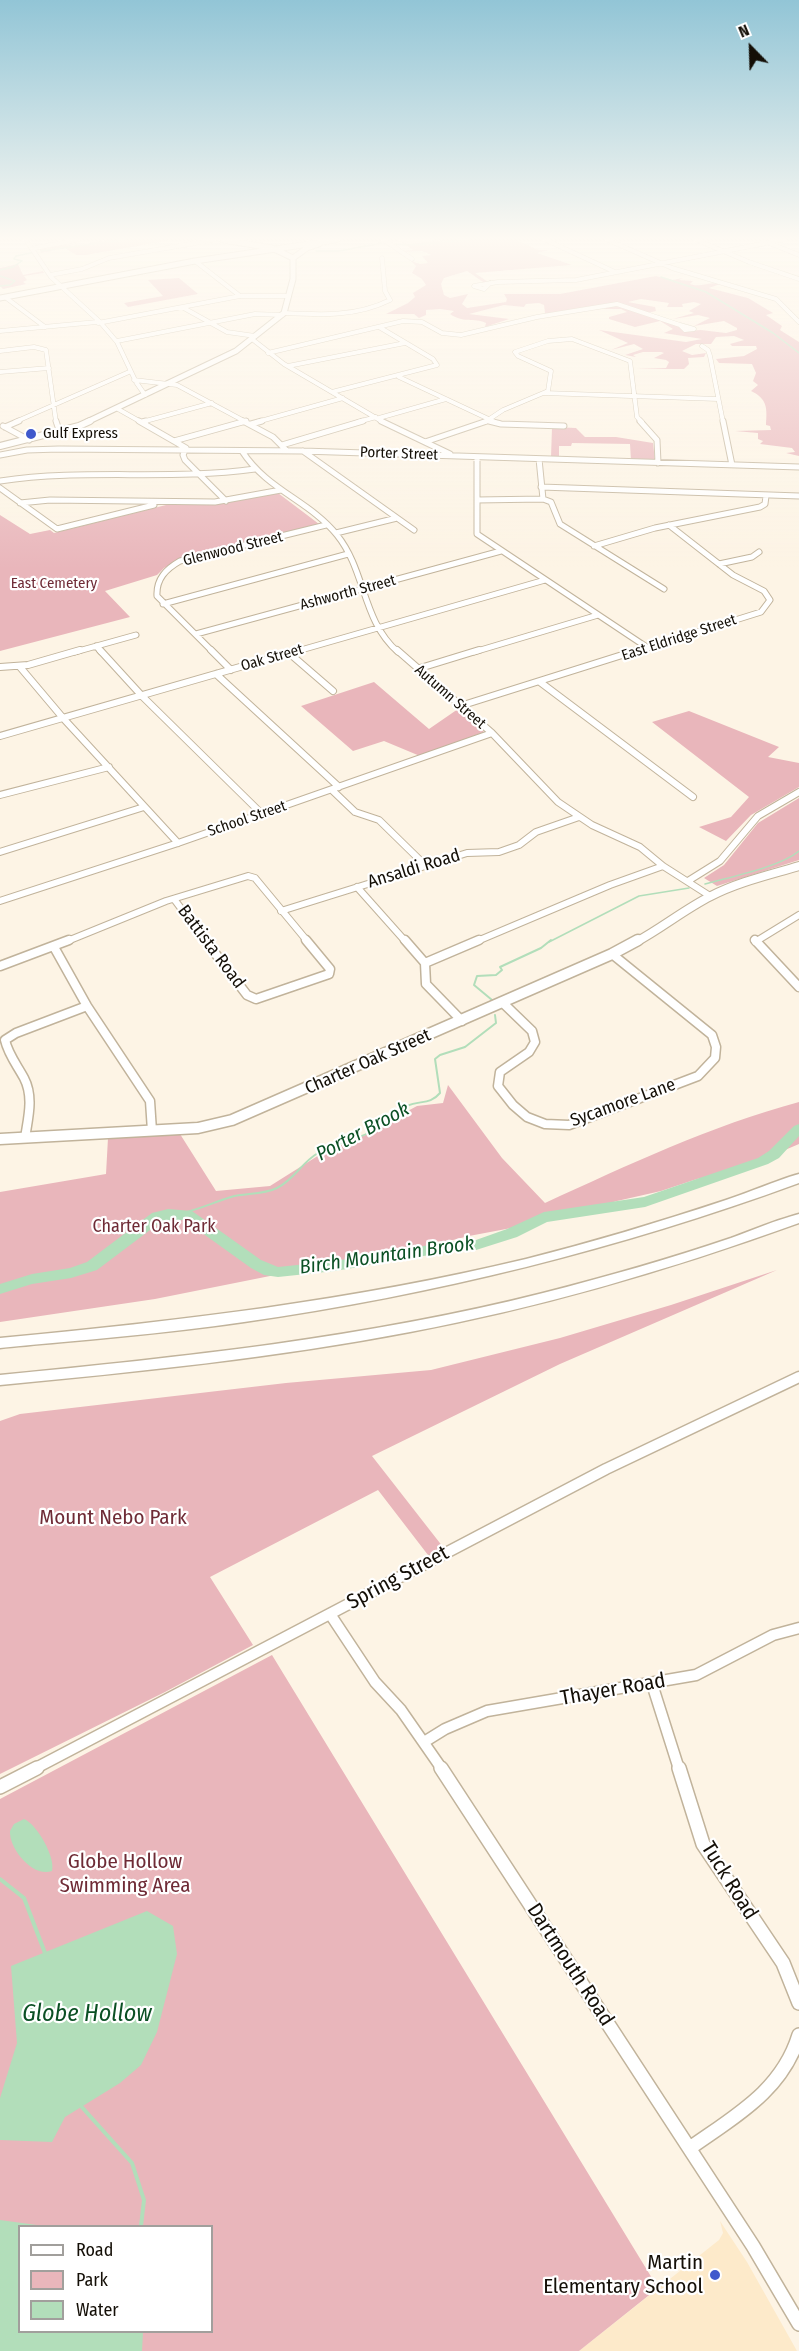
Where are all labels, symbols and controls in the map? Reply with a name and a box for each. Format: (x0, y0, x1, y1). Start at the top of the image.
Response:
north arrow (721, 18, 781, 78)
text: N (736, 20, 752, 42)
place label: Gulf Express (43, 425, 118, 443)
marker: Gulf Express (24, 427, 38, 441)
street label: Porter Street (360, 444, 438, 464)
street label: Glenwood Street (181, 528, 285, 570)
street label: Ashworth Street (298, 572, 398, 614)
park label: East Cemetery (11, 575, 97, 593)
street label: East Eldridge Street (619, 611, 739, 665)
street label: Oak Street (239, 641, 305, 675)
street label: Autumn Street (411, 661, 489, 733)
street label: School Street (205, 797, 289, 841)
street label: Ansaldi Road (365, 845, 463, 893)
street label: Battista Road (173, 901, 249, 993)
street label: Charter Oak Street (302, 1025, 434, 1099)
street label: Sycamore Lane (567, 1074, 679, 1132)
water label: Porter Brook (312, 1097, 414, 1167)
park label: Charter Oak Park (92, 1216, 216, 1238)
water label: Birch Mountain Brook (298, 1232, 476, 1280)
park label: Mount Nebo Park (39, 1505, 187, 1531)
street label: Spring Street (343, 1541, 453, 1615)
street label: Thayer Road (559, 1668, 667, 1712)
street label: Tuck Road (695, 1837, 763, 1925)
park label: Globe Hollow Swimming Area (59, 1849, 191, 1899)
street label: Dartmouth Road (521, 1899, 619, 2031)
water label: Globe Hollow (22, 2000, 152, 2028)
legend (18, 2225, 213, 2333)
text: Road (76, 2239, 113, 2261)
place label: Martin Elementary School (543, 2250, 703, 2300)
marker: Martin Elementary School (708, 2268, 722, 2282)
text: Park (76, 2269, 108, 2291)
text: Water (76, 2299, 119, 2321)

